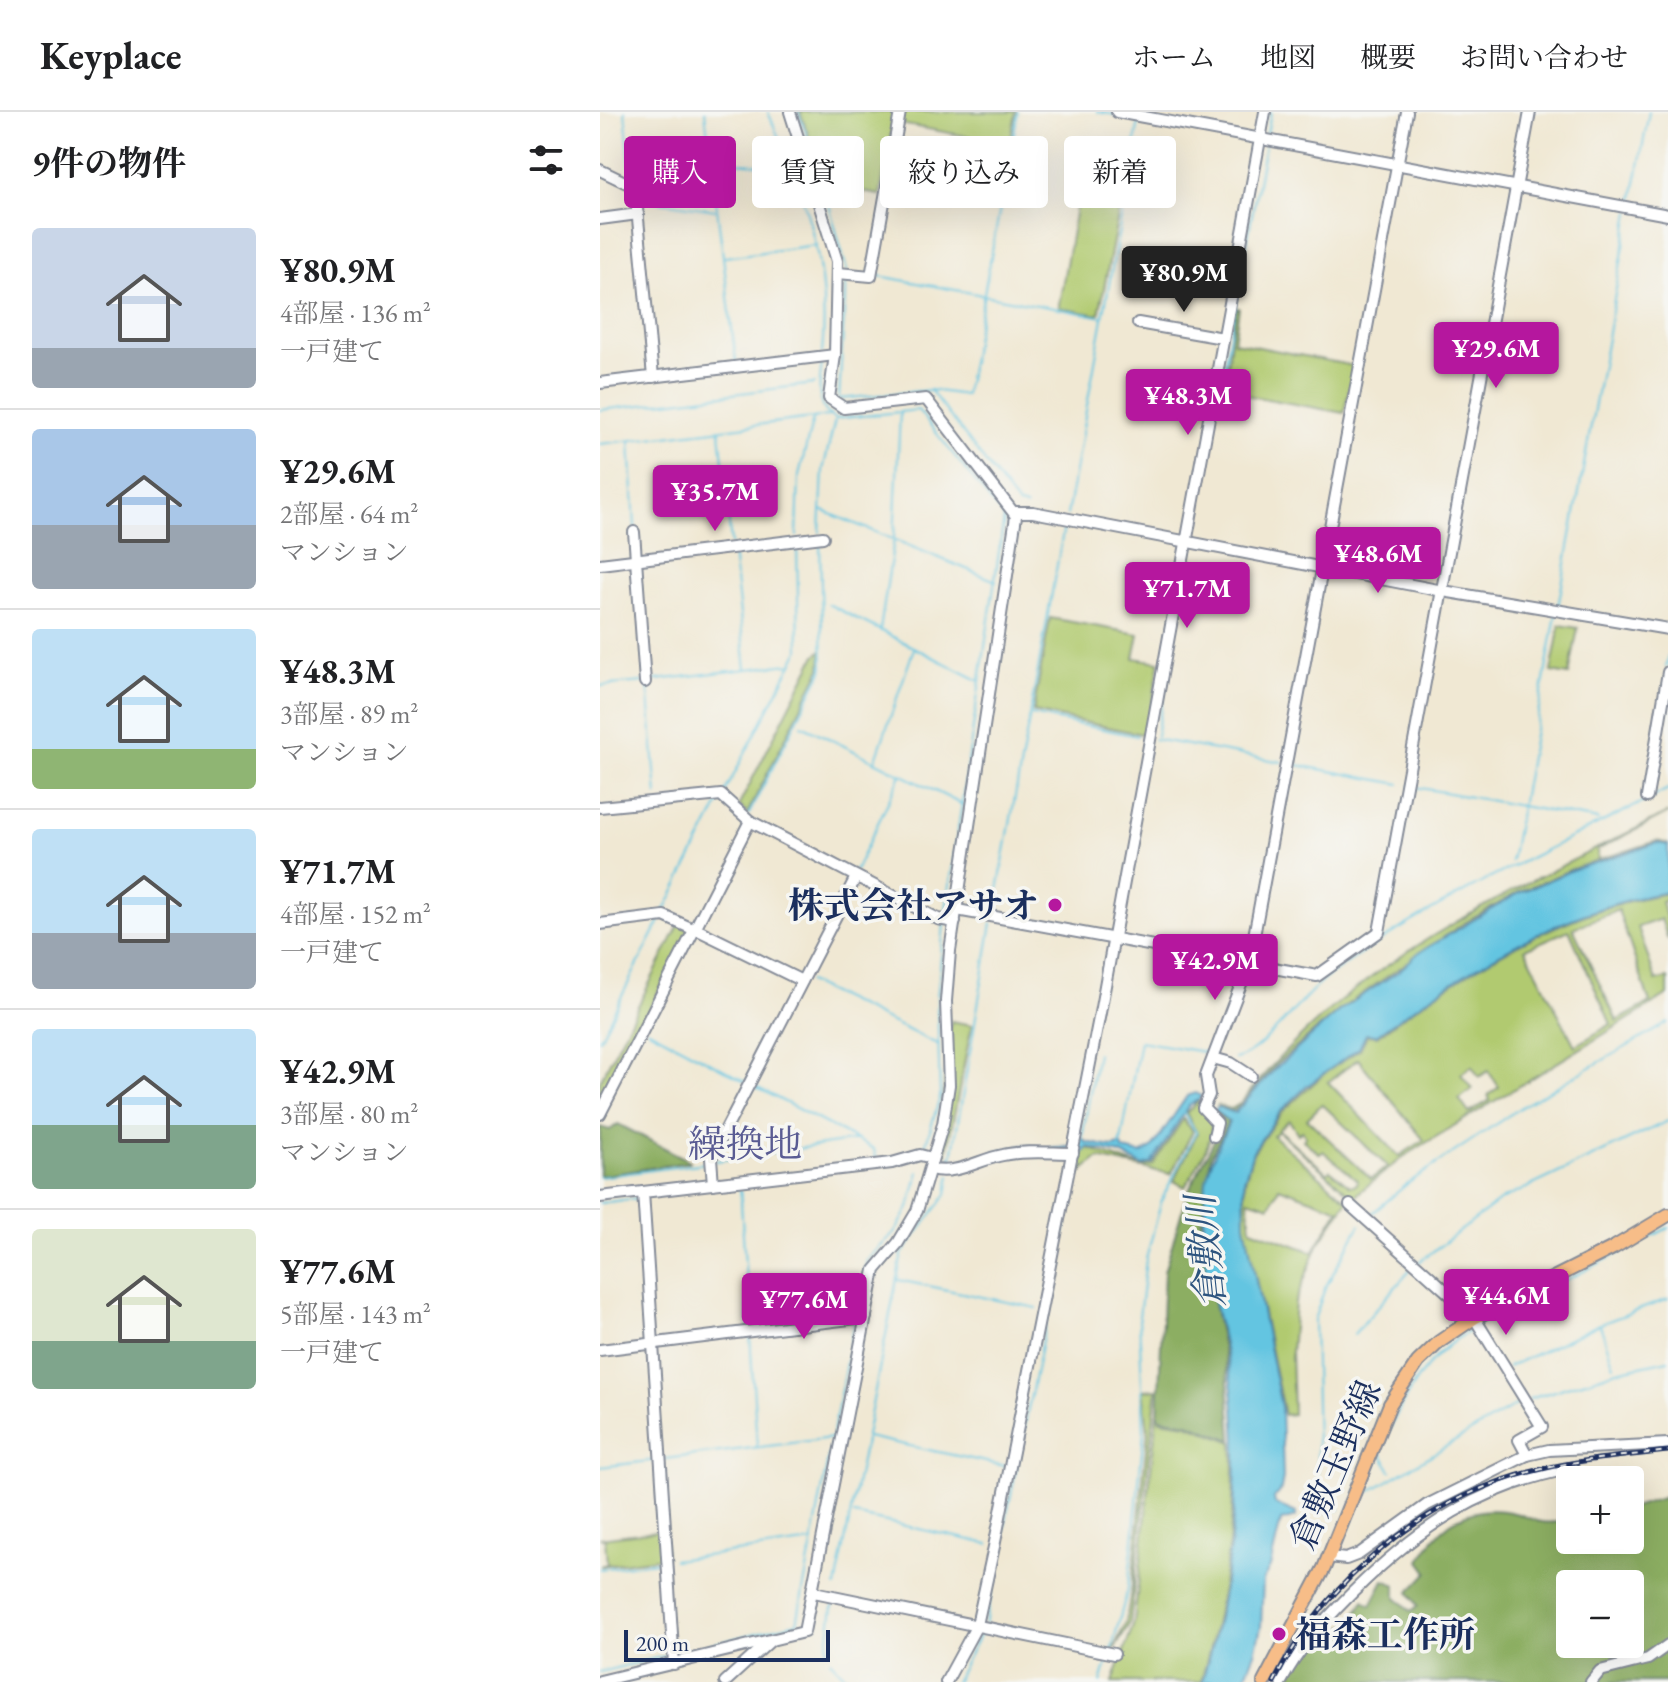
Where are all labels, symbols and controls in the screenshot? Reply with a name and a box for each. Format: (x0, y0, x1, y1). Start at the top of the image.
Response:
text: Keyplace (40, 31, 182, 80)
text: ホーム (1132, 39, 1216, 75)
text: 地図 (1260, 39, 1316, 75)
text: 概要 (1360, 39, 1416, 75)
text: お問い合わせ (1460, 39, 1628, 75)
chip: 購入 (624, 136, 736, 208)
chip: 賃貸 (752, 136, 864, 208)
chip: 絞り込み (880, 136, 1048, 208)
chip: 新着 (1064, 136, 1176, 208)
icon: filters (524, 138, 568, 182)
text: 9件の物件 (32, 141, 186, 185)
pin: ¥80.9M (1119, 246, 1249, 314)
text: ¥80.9M (280, 248, 396, 292)
text: ¥80.9M (1140, 255, 1228, 289)
icon: home (96, 260, 192, 356)
text: 4部屋 · 136 m² (280, 296, 431, 330)
pin: ¥29.6M (1431, 322, 1561, 390)
text: ¥29.6M (1452, 331, 1540, 365)
text: 一戸建て (280, 334, 384, 368)
pin: ¥48.3M (1123, 369, 1253, 437)
text: ¥48.3M (1144, 378, 1232, 412)
text: ¥29.6M (280, 449, 396, 493)
icon: home (96, 461, 192, 557)
pin: ¥35.7M (650, 465, 780, 533)
text: ¥35.7M (671, 474, 759, 508)
text: 2部屋 · 64 m² (280, 497, 418, 531)
pin: ¥48.6M (1313, 527, 1443, 595)
text: マンション (280, 535, 409, 569)
text: ¥48.6M (1334, 536, 1422, 570)
pin: ¥71.7M (1122, 562, 1252, 630)
text: ¥71.7M (1143, 571, 1231, 605)
text: ¥48.3M (280, 649, 396, 693)
icon: home (96, 661, 192, 757)
text: 3部屋 · 89 m² (280, 697, 418, 731)
text: マンション (280, 735, 409, 769)
text: ¥71.7M (280, 849, 396, 893)
icon: home (96, 861, 192, 957)
place label: 株式会社アサオ (788, 882, 1039, 929)
marker: 株式会社アサオ (1046, 896, 1064, 914)
text: 4部屋 · 152 m² (280, 897, 431, 931)
pin: ¥42.9M (1150, 934, 1280, 1002)
text: 一戸建て (280, 935, 384, 969)
text: ¥42.9M (1171, 943, 1259, 977)
text: ¥42.9M (280, 1049, 396, 1093)
icon: home (96, 1061, 192, 1157)
text: 3部屋 · 80 m² (280, 1097, 418, 1131)
district label: 繰換地 (688, 1119, 802, 1168)
text: マンション (280, 1135, 409, 1169)
water label: 倉敷川 (1174, 1189, 1235, 1311)
text: ¥77.6M (280, 1249, 396, 1293)
icon: home (96, 1261, 192, 1357)
pin: ¥44.6M (1441, 1269, 1571, 1337)
pin: ¥77.6M (739, 1273, 869, 1341)
text: ¥44.6M (1462, 1278, 1550, 1312)
text: ¥77.6M (760, 1282, 848, 1316)
text: 5部屋 · 143 m² (280, 1297, 431, 1331)
text: 一戸建て (280, 1335, 384, 1369)
street label: 倉敷玉野線 (1278, 1373, 1392, 1557)
map controls (1556, 1466, 1644, 1658)
button: + (1556, 1466, 1644, 1554)
button: − (1556, 1570, 1644, 1658)
place label: 福森工作所 (1295, 1611, 1475, 1658)
marker: 福森工作所 (1270, 1625, 1288, 1643)
scale bar (624, 1626, 830, 1662)
text: 200 m (636, 1629, 689, 1658)

